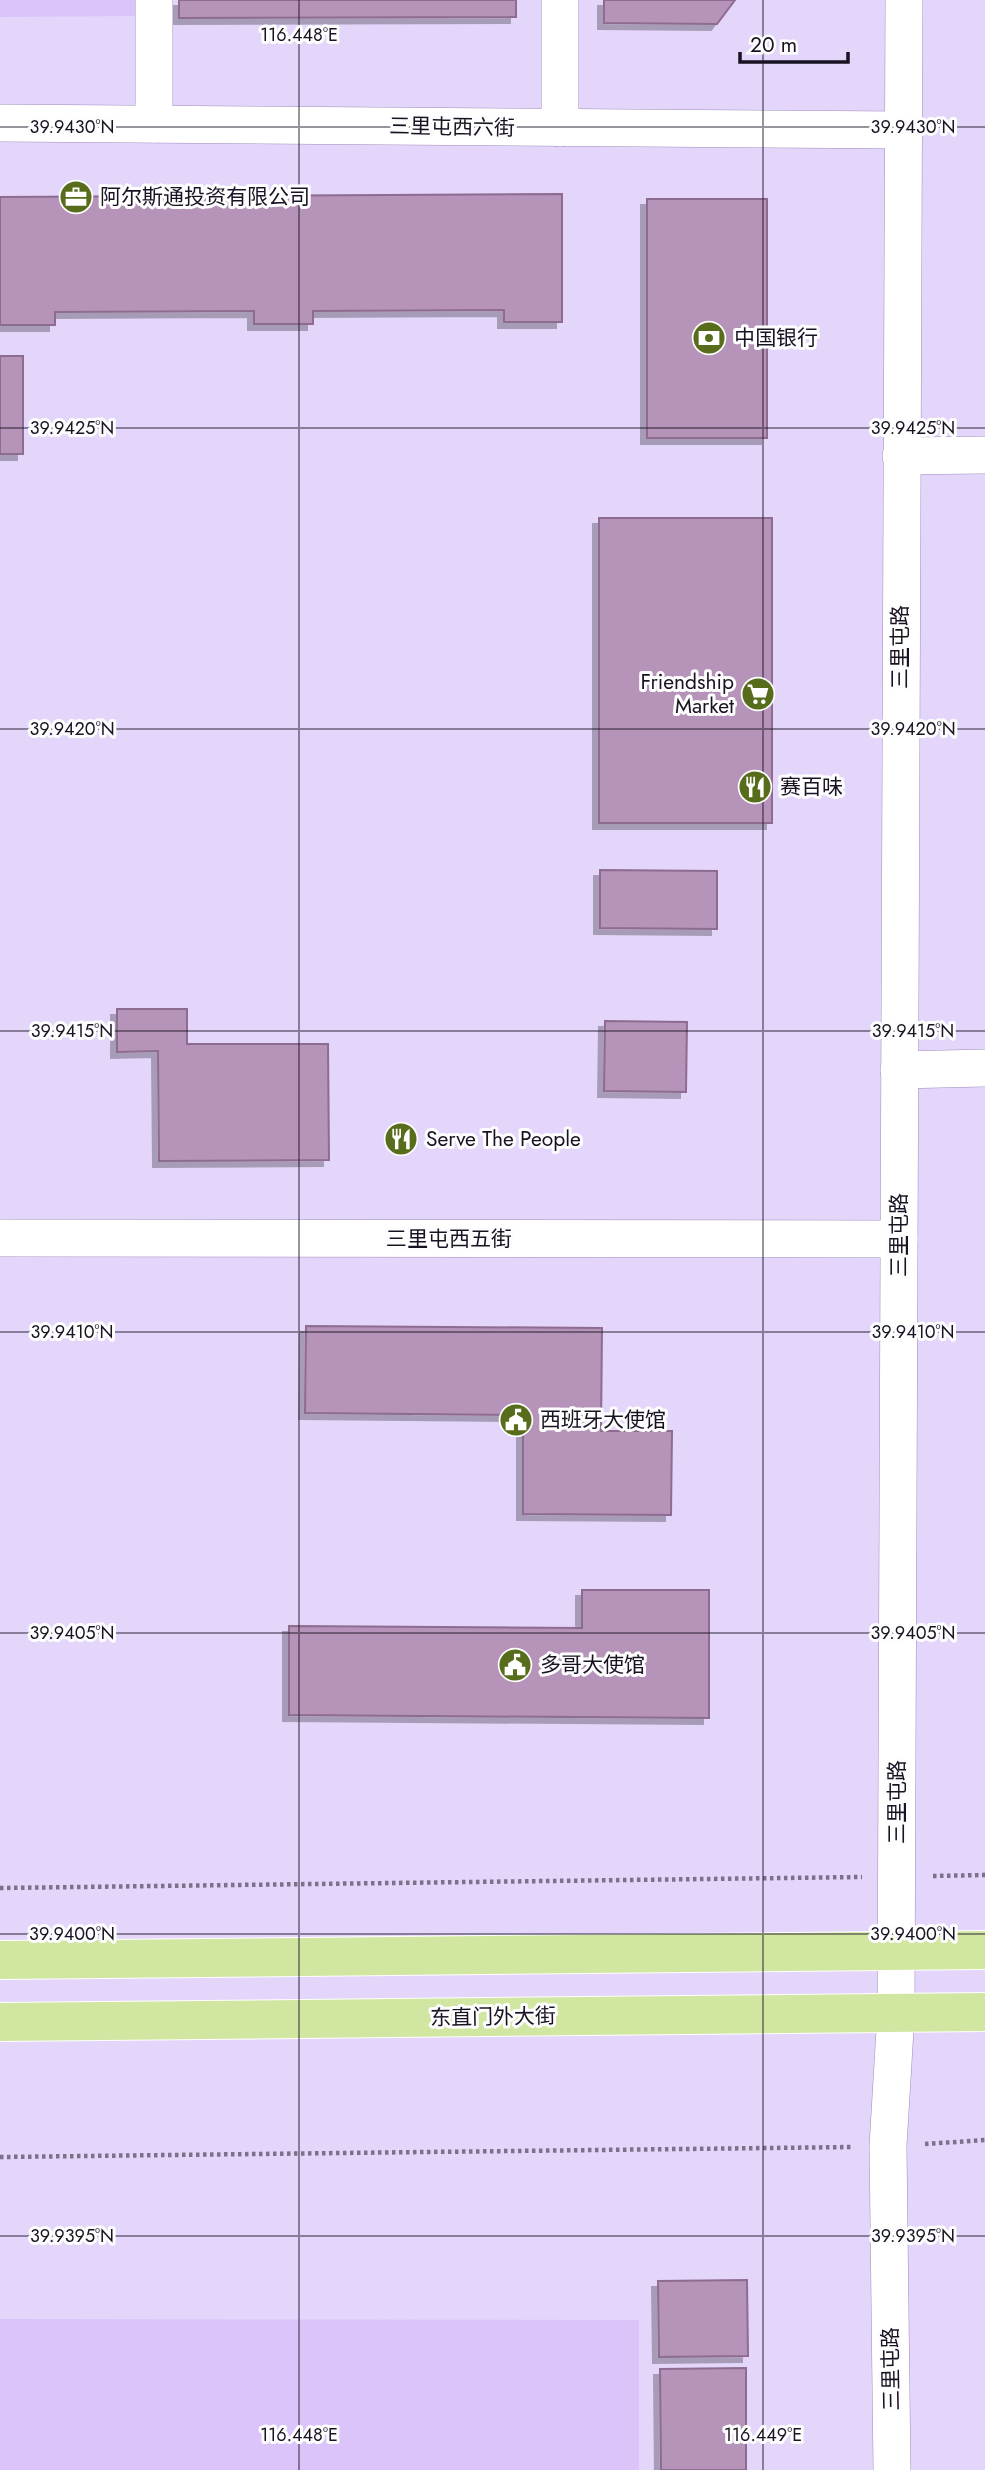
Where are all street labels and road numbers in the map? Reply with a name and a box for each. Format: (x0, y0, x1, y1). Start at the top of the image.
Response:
street label: 三里屯西六街 (389, 111, 515, 143)
street label: 三里屯路 (885, 605, 915, 689)
street label: 三里屯路 (884, 1193, 914, 1277)
street label: 三里屯西五街 (386, 1224, 512, 1254)
street label: 三里屯路 (882, 1760, 912, 1844)
street label: 东直门外大街 (430, 2001, 556, 2033)
street label: 三里屯路 (875, 2327, 907, 2411)

